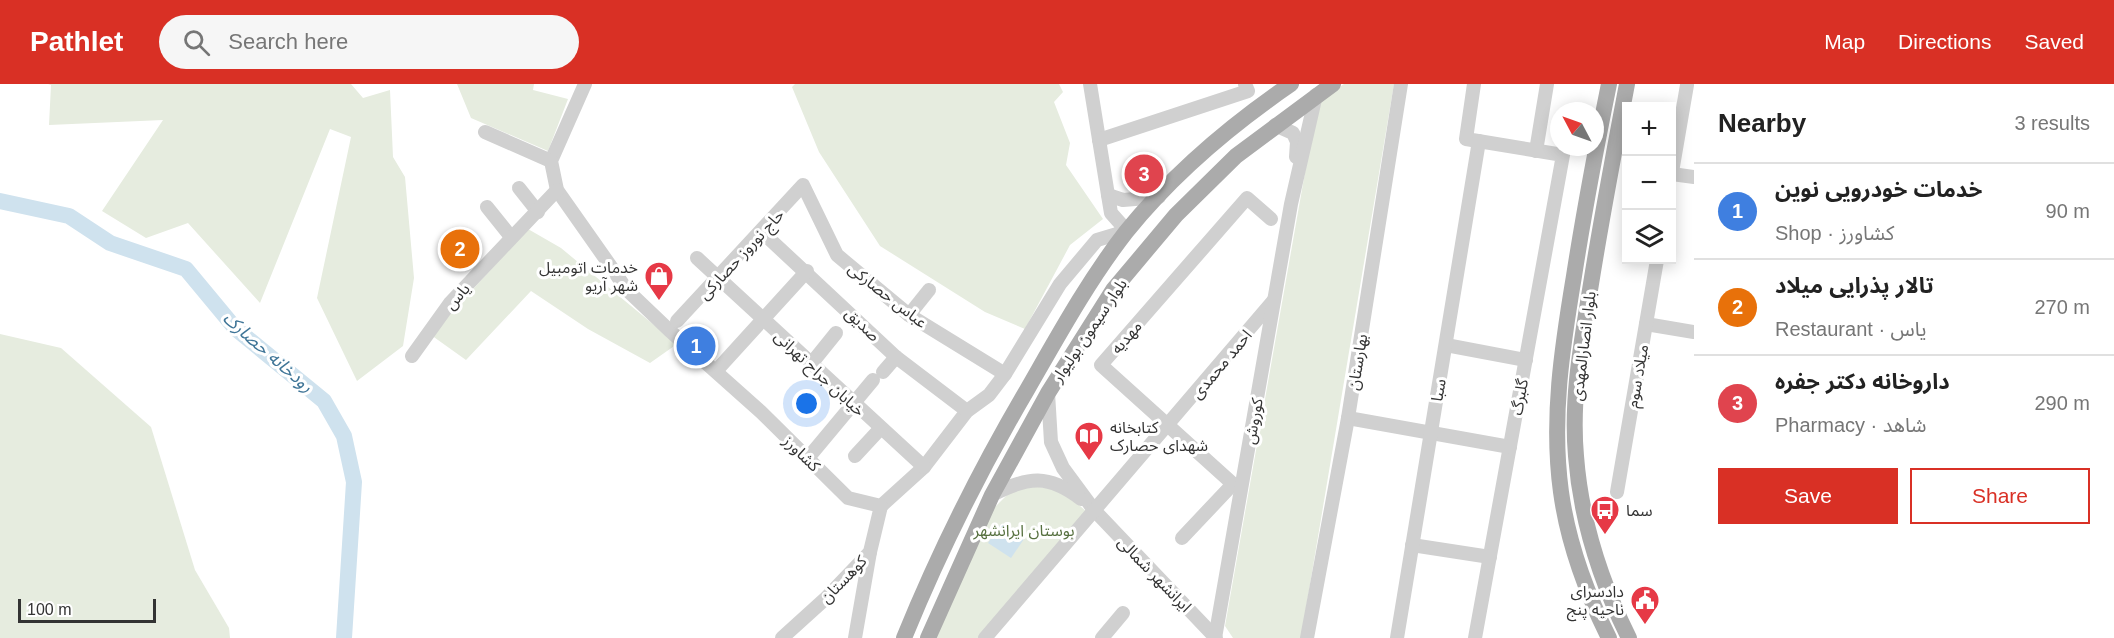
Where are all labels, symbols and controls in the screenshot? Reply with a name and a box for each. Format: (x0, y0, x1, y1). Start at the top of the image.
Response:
search box (159, 15, 579, 69)
text: Pathlet (30, 26, 123, 57)
icon: search (180, 26, 213, 59)
text: Search here (228, 29, 348, 54)
text: Map (1824, 30, 1865, 53)
text: Directions (1898, 30, 1991, 53)
text: Saved (2024, 30, 2084, 53)
north arrow (1550, 102, 1604, 156)
map controls (1622, 102, 1676, 264)
button: + (1622, 102, 1676, 156)
text: Nearby (1718, 108, 1806, 138)
text: 3 results (2014, 112, 2090, 134)
pin: 3 (1124, 152, 1164, 196)
button: − (1622, 156, 1676, 210)
text: خدمات خودرویی نوین (1775, 177, 1982, 202)
text: 1 (1732, 200, 1743, 222)
text: 90 m (2046, 200, 2090, 222)
street label: حاج نوروز حصارکی (695, 206, 790, 306)
button: layers (1622, 210, 1676, 264)
text: Shop · کشاورز (1775, 222, 1894, 244)
pin: 2 (440, 226, 480, 272)
place label: خدمات اتومبیل شهر آریو (539, 259, 638, 295)
street label: عباس حصارکی (844, 259, 930, 332)
shop icon: خدمات اتومبیل شهر آریو (643, 260, 675, 302)
text: تالار پذرایی میلاد (1775, 273, 1934, 298)
street label: بلوار سیمون بولیوار (1048, 275, 1131, 386)
street label: یاس (442, 280, 474, 313)
street label: بلوار انصارالمهدی (1568, 290, 1600, 402)
text: 2 (1732, 296, 1743, 318)
text: 270 m (2034, 296, 2090, 318)
street label: صدیق (841, 304, 883, 346)
water label: رودخانه حصارک (218, 308, 317, 397)
street label: مهدیه (1108, 318, 1146, 358)
text: Restaurant · یاس (1775, 318, 1927, 340)
pin: 1 (676, 324, 716, 368)
street label: خیابان جراح تهرانی (768, 327, 868, 422)
street label: احمد محمدی (1188, 327, 1256, 403)
street label: بهارستان (1345, 333, 1371, 392)
street label: میلاد سوم (1624, 343, 1655, 410)
text: داروخانه دکتر جفره (1775, 369, 1950, 394)
street label: سبا (1428, 377, 1449, 403)
street label: گلبرگ (1508, 377, 1532, 417)
your location (792, 389, 821, 418)
text: 3 (1732, 392, 1743, 414)
text: 290 m (2034, 392, 2090, 414)
street label: کوروش (1241, 396, 1267, 446)
text: Pharmacy · شاهد (1775, 414, 1926, 436)
place label: کتابخانه شهدای حصارک (1110, 419, 1208, 455)
library icon: کتابخانه شهدای حصارک (1073, 420, 1105, 462)
street label: کشاورز (779, 431, 824, 476)
button: Save (1718, 468, 1898, 524)
button: Share (1910, 468, 2090, 524)
bus stop icon: سما (1589, 494, 1621, 536)
place label: سما (1626, 502, 1652, 519)
park label: بوستان ایرانشهر (972, 522, 1075, 540)
street label: ایرانشهر شمالی (1114, 533, 1195, 616)
street label: کوهستان (817, 552, 871, 607)
place label: دادسرای ناحیه پنج (1567, 583, 1624, 622)
public building icon: دادسرای ناحیه پنج (1629, 584, 1661, 626)
scale bar (18, 596, 156, 624)
text: 100 m (27, 601, 71, 618)

